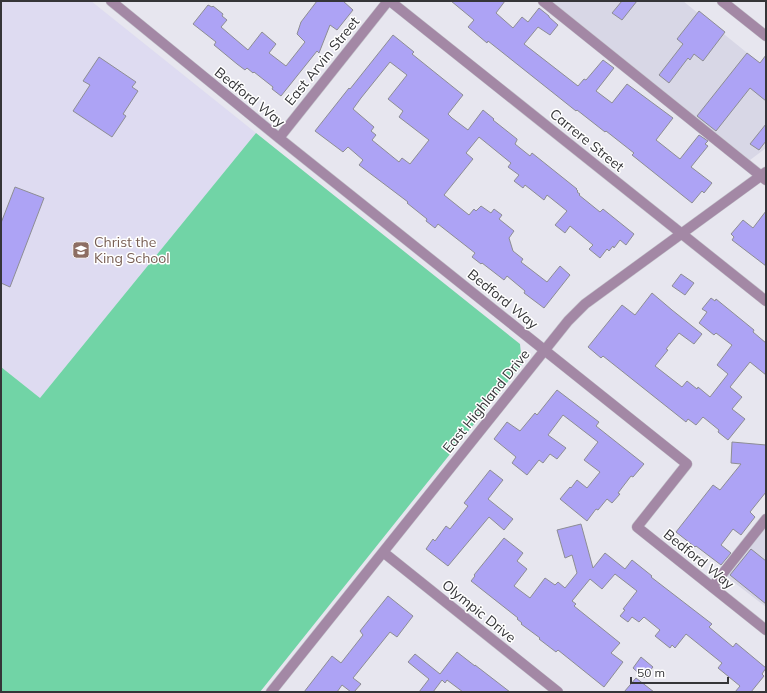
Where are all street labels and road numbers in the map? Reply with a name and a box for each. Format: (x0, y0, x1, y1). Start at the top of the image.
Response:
street label: East Arvin Street (281, 13, 363, 109)
street label: Bedford Way (211, 63, 289, 131)
street label: Carrere Street (546, 105, 628, 176)
street label: Bedford Way (464, 265, 542, 333)
street label: East Highland Drive (439, 345, 533, 457)
street label: Bedford Way (660, 525, 738, 593)
street label: Olympic Drive (438, 576, 520, 646)

